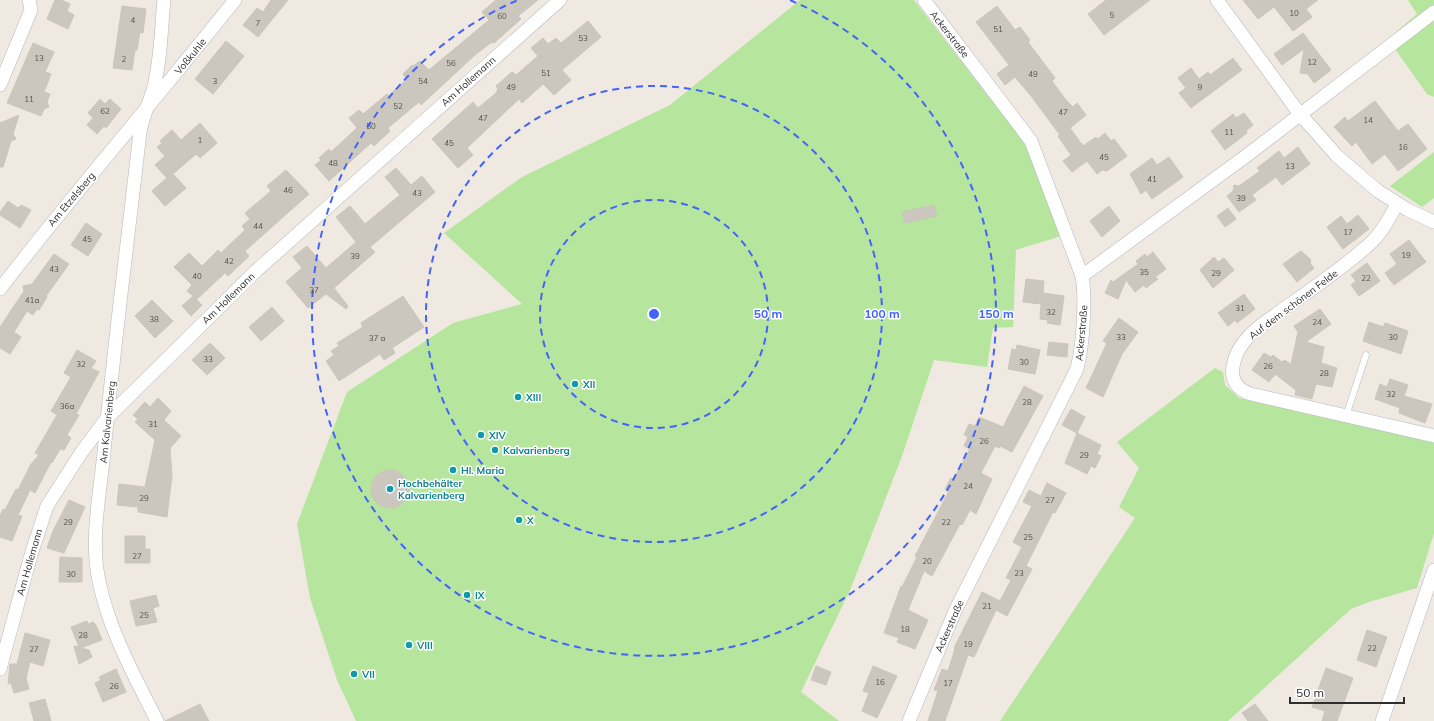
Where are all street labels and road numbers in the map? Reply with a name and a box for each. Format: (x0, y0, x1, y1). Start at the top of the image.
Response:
street label: Ackerstraße (927, 8, 972, 60)
street label: Voßkuhle (172, 35, 209, 77)
street label: Am Hollemann (438, 53, 498, 109)
street label: Am Etzelsberg (45, 169, 98, 229)
street label: Auf dem schönen Felde (1246, 267, 1340, 342)
street label: Am Hollemann (199, 270, 258, 327)
street label: Ackerstraße (1073, 305, 1090, 362)
street label: Am Kalvarienberg (97, 380, 118, 464)
street label: Am Hollemann (14, 527, 45, 597)
street label: Ackerstraße (932, 598, 967, 654)

